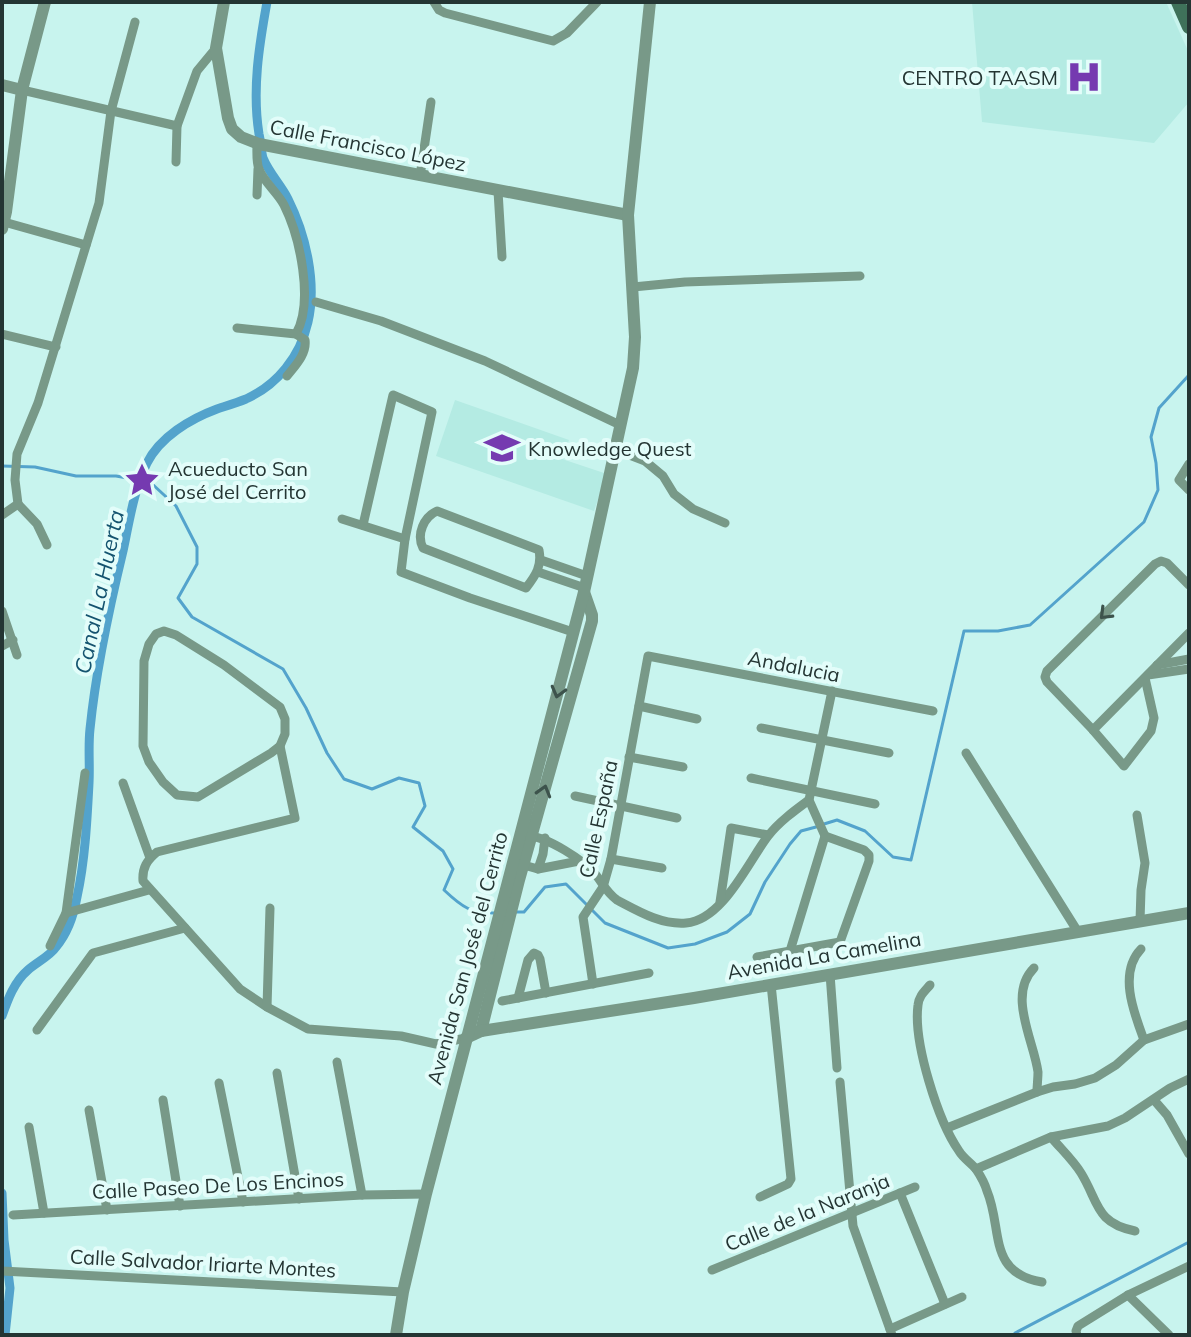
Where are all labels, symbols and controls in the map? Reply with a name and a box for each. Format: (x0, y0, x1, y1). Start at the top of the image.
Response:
hospital icon: CENTRO TAASM (1065, 58, 1103, 96)
place label: CENTRO TAASM (902, 65, 1058, 90)
street label: Calle Francisco López (268, 114, 468, 176)
school or university icon: Knowledge Quest (483, 429, 521, 467)
place label: Knowledge Quest (528, 436, 692, 461)
place label: Acueducto San José del Cerrito (168, 456, 308, 504)
place icon: Acueducto San José del Cerrito (123, 461, 161, 499)
water label: Canal La Huerta (68, 507, 130, 677)
one-way arrow (1100, 605, 1114, 619)
street label: Andalucia (746, 645, 842, 687)
one-way arrow (550, 684, 567, 698)
street label: Calle España (573, 758, 623, 880)
one-way arrow (535, 785, 552, 798)
street label: Avenida San José del Cerrito (421, 829, 513, 1087)
street label: Avenida La Camelina (725, 926, 923, 984)
street label: Calle Paseo De Los Encinos (91, 1166, 345, 1204)
street label: Calle de la Naranja (721, 1168, 893, 1256)
street label: Calle Salvador Iriarte Montes (69, 1244, 337, 1282)

